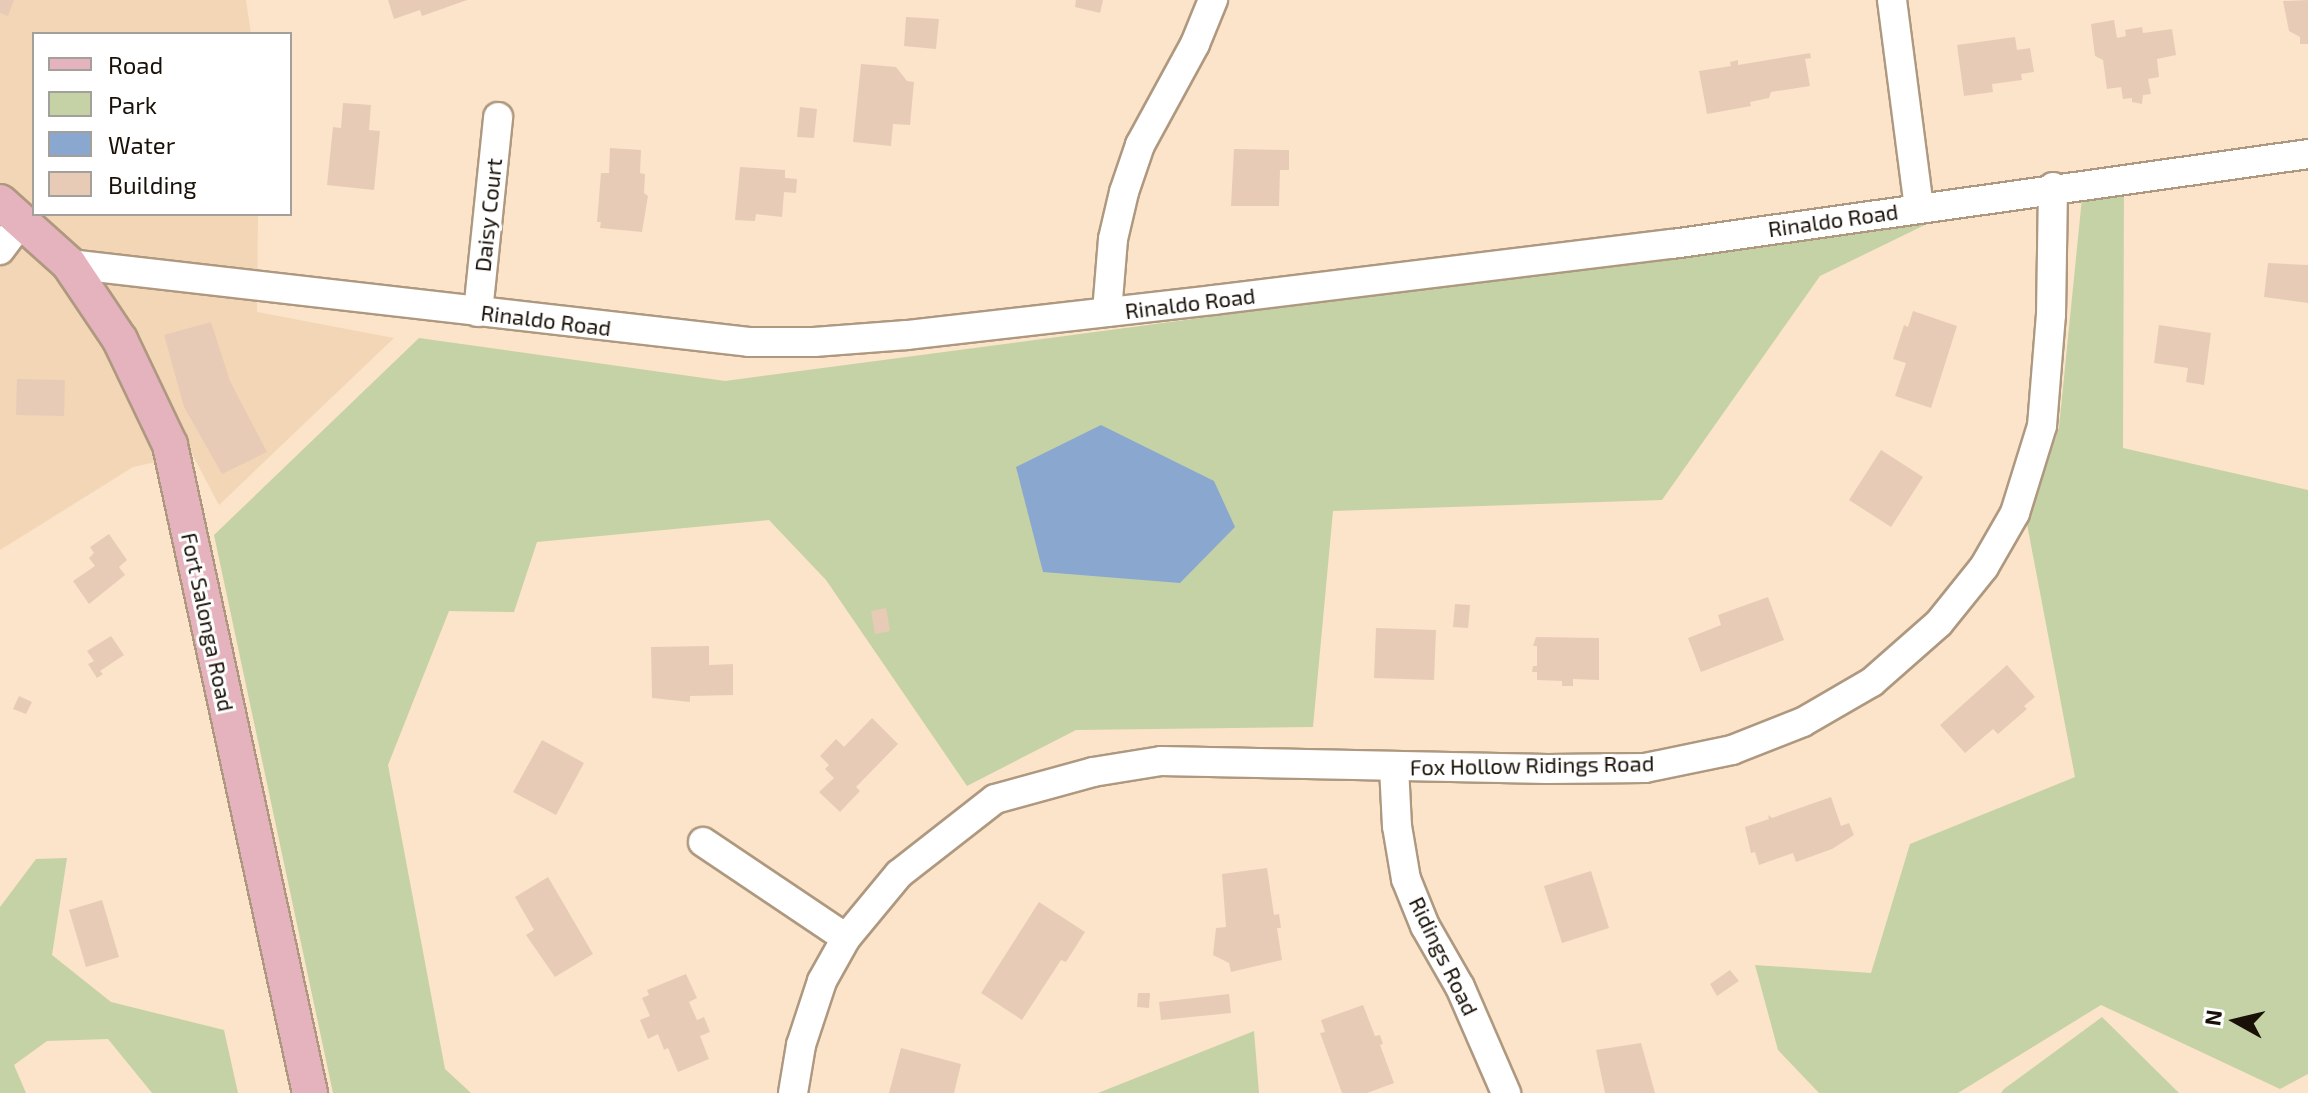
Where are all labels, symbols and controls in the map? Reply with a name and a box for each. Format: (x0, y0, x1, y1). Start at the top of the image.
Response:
legend (32, 32, 292, 216)
text: Road (108, 50, 163, 79)
text: Park (108, 90, 157, 119)
text: Water (108, 130, 175, 159)
street label: Daisy Court (469, 157, 507, 273)
text: Building (108, 170, 197, 199)
street label: Rinaldo Road (1766, 198, 1900, 242)
street label: Rinaldo Road (1123, 282, 1257, 324)
street label: Rinaldo Road (479, 299, 613, 341)
street label: Fort Salonga Road (176, 530, 240, 714)
street label: Fox Hollow Ridings Road (1409, 750, 1655, 780)
street label: Ridings Road (1404, 892, 1484, 1020)
north arrow (2196, 981, 2276, 1061)
text: N (2198, 1008, 2226, 1027)

